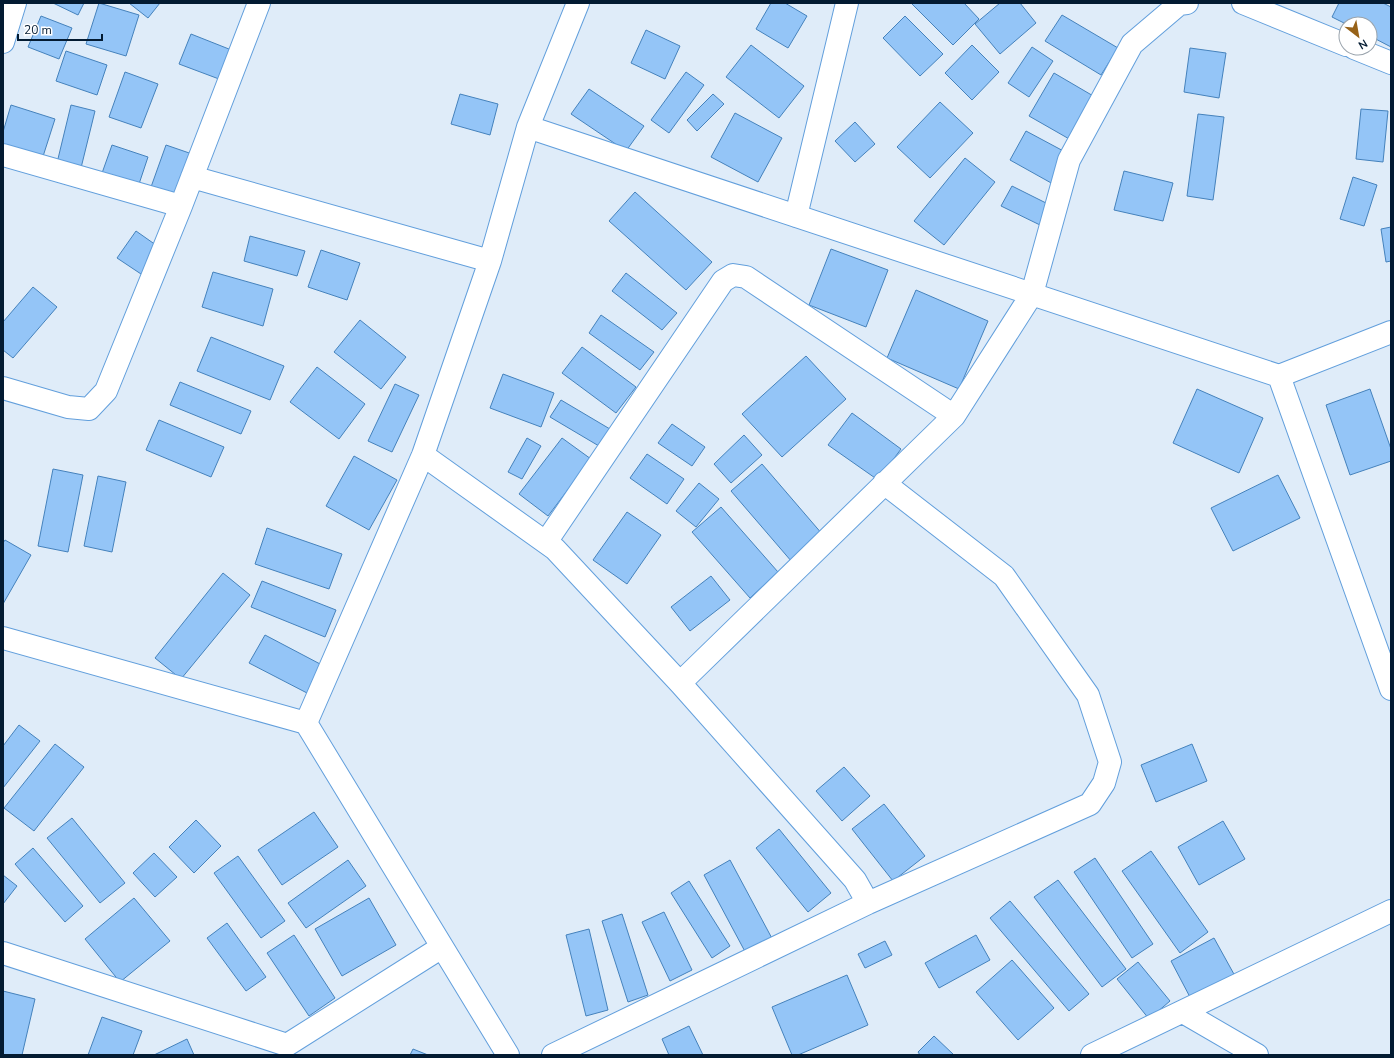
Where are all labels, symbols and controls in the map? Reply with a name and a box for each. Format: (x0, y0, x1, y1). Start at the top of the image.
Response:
scale bar (18, 16, 102, 42)
north arrow (1338, 16, 1378, 56)
text: 20 m (24, 22, 52, 38)
text: N (1356, 36, 1370, 53)

